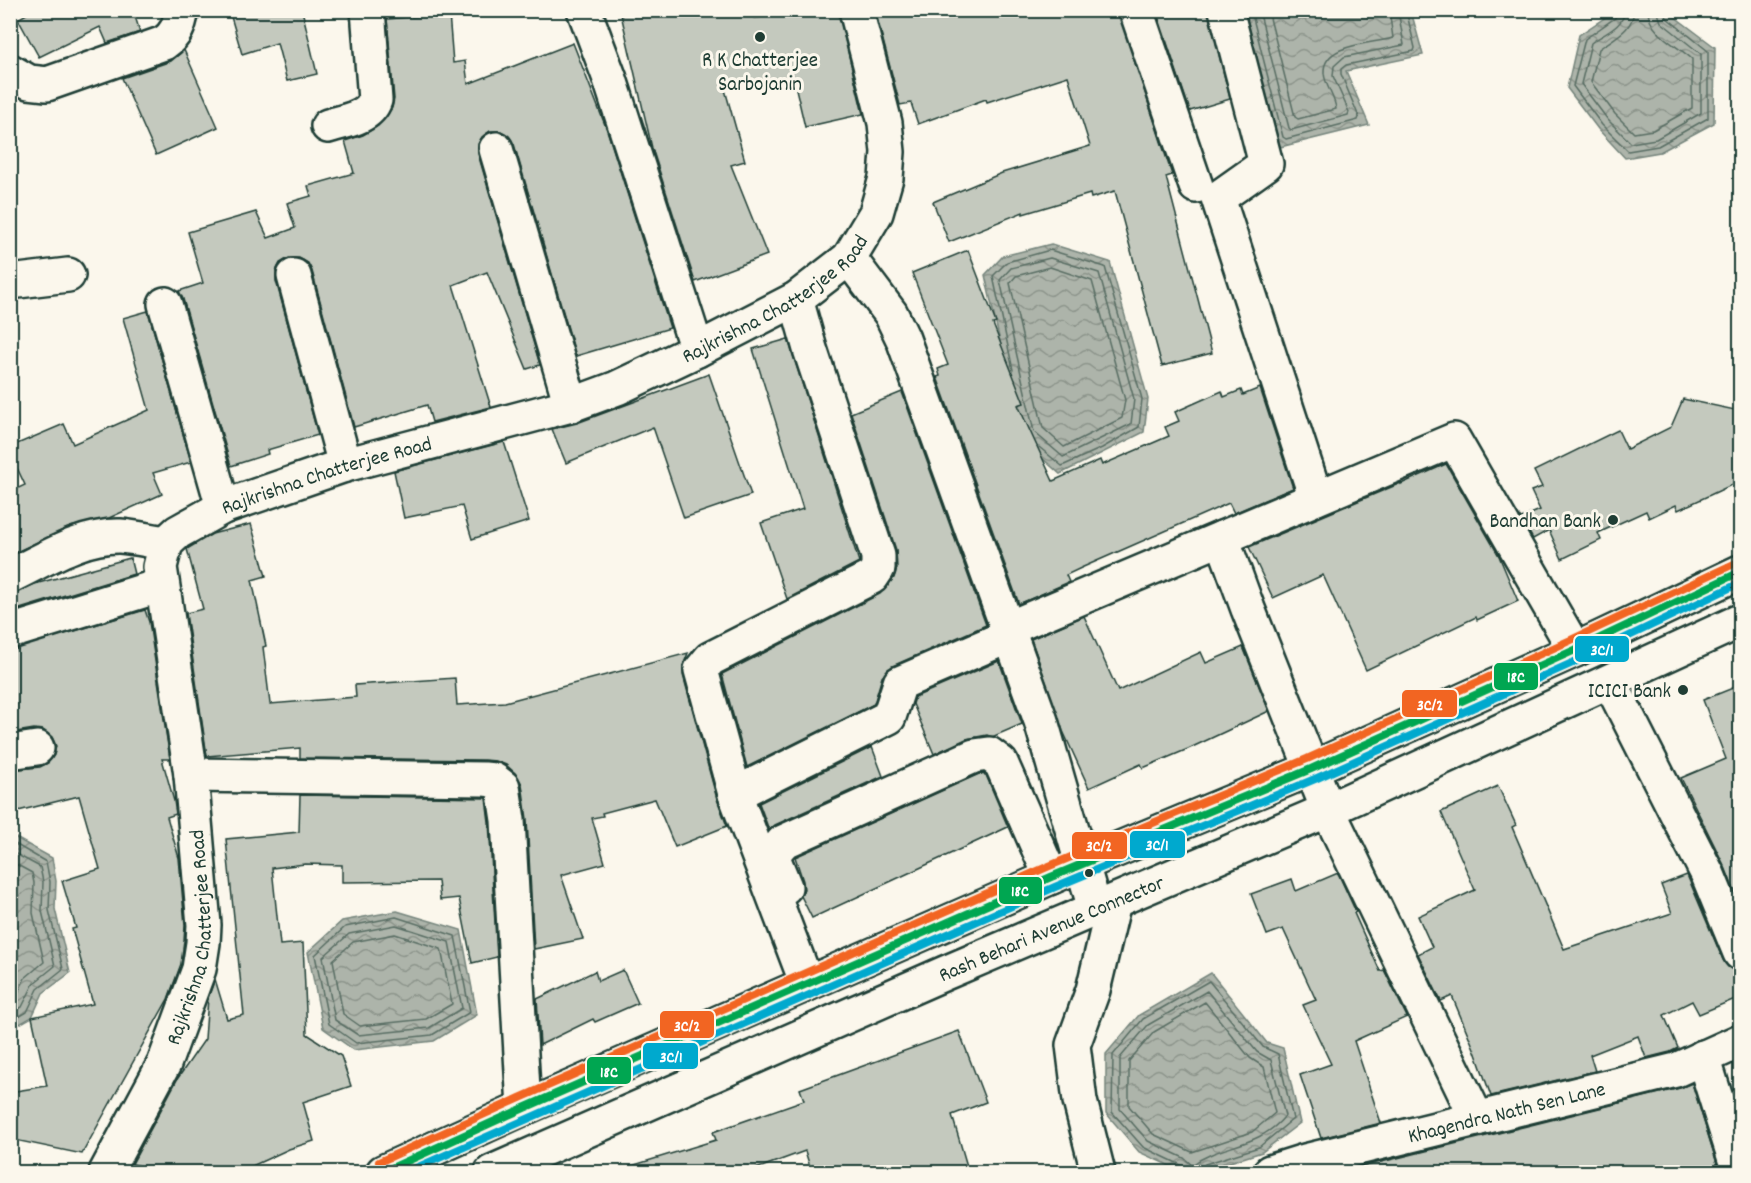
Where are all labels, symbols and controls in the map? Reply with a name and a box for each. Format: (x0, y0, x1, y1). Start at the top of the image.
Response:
marker: R K Chatterjee Sarbojanin (753, 30, 767, 44)
place label: R K Chatterjee Sarbojanin (702, 47, 818, 101)
street label: Rajkrishna Chatterjee Road (678, 230, 877, 373)
street label: Rajkrishna Chatterjee Road (218, 431, 436, 524)
place label: Bandhan Bank (1490, 508, 1601, 538)
marker: Bandhan Bank (1606, 513, 1620, 527)
line badge: 3C/1 (1574, 635, 1630, 663)
text: 3C/1 (1590, 640, 1614, 663)
line badge: 18C (1493, 662, 1539, 691)
text: 18C (1507, 667, 1525, 690)
place label: ICICI Bank (1588, 678, 1671, 708)
marker: ICICI Bank (1676, 683, 1690, 697)
line badge: 3C/2 (1401, 689, 1458, 718)
text: 3C/2 (1417, 695, 1443, 718)
street label: Rajkrishna Chatterjee Road (160, 828, 222, 1050)
line badge: 3C/1 (1129, 830, 1186, 859)
line badge: 3C/2 (1071, 831, 1128, 860)
text: 3C/1 (1145, 835, 1169, 858)
text: 3C/2 (1086, 836, 1112, 859)
unlabelled marker (1083, 867, 1095, 879)
street label: Rash Behari Avenue Connector (935, 869, 1170, 992)
line badge: 18C (998, 876, 1043, 905)
text: 18C (1011, 881, 1029, 904)
line badge: 3C/2 (659, 1010, 715, 1039)
text: 3C/2 (674, 1016, 700, 1039)
line badge: 3C/1 (642, 1042, 699, 1070)
text: 3C/1 (659, 1047, 683, 1070)
line badge: 18C (586, 1056, 632, 1085)
text: 18C (600, 1062, 618, 1085)
street label: Khagendra Nath Sen Lane (1405, 1076, 1609, 1153)

